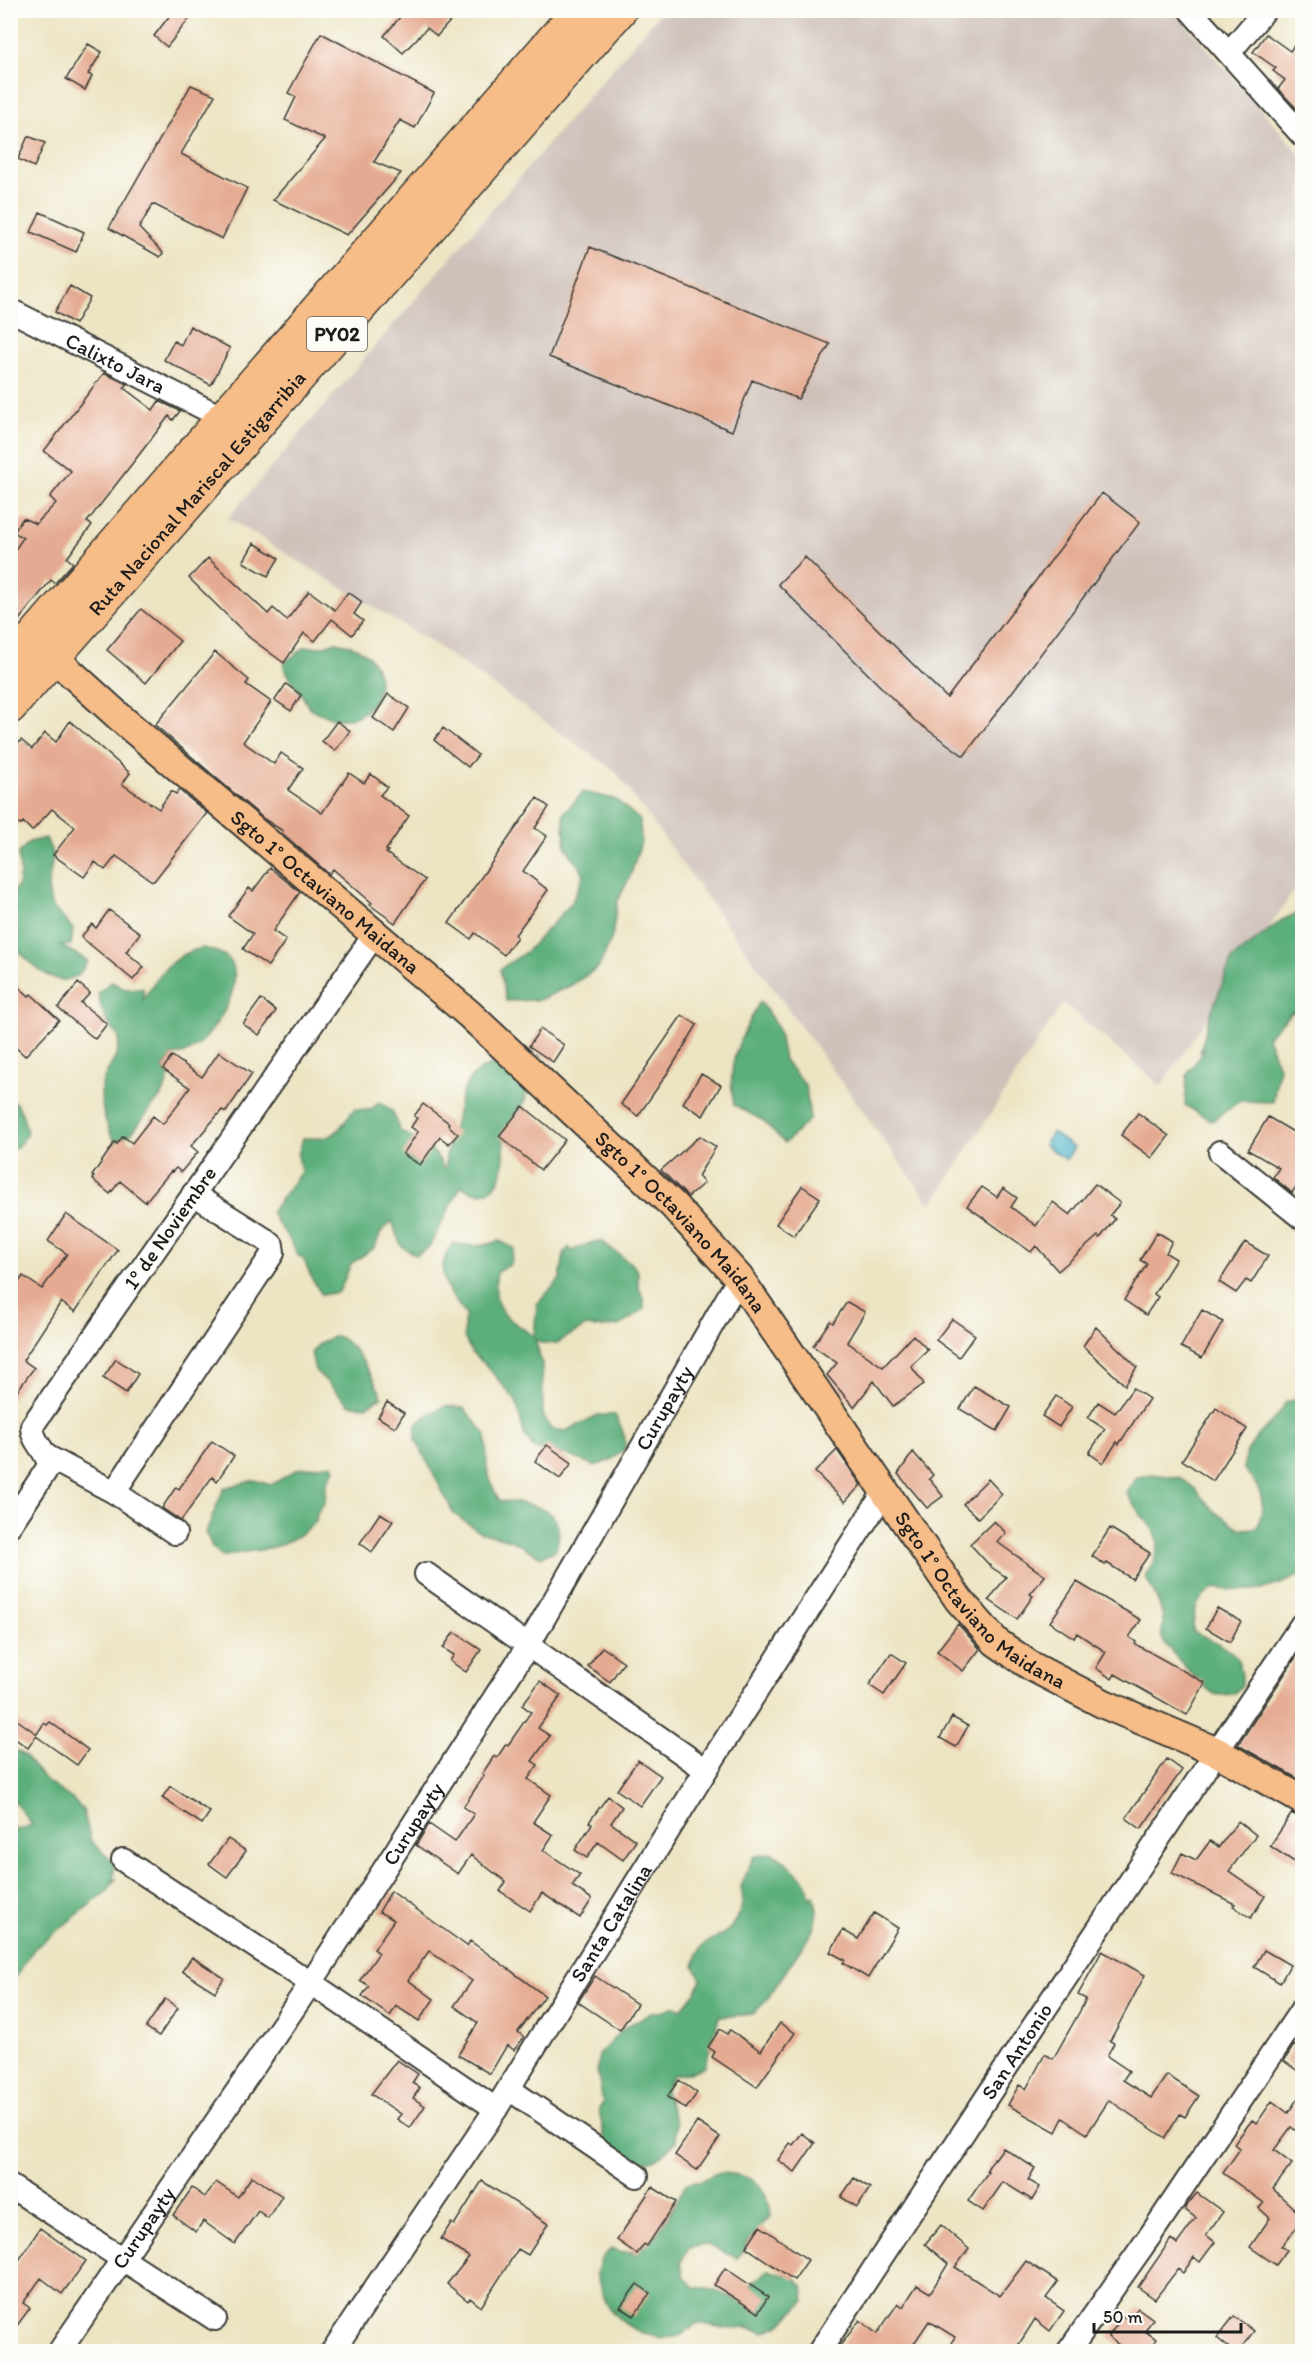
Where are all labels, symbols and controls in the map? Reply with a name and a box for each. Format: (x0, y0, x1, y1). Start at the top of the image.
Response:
road number: PY02 (307, 317, 367, 351)
street label: Calixto Jara (61, 327, 170, 399)
street label: Ruta Nacional Mariscal Estigarribia (83, 365, 311, 621)
street label: Sgto 1° Octaviano Maidana (226, 804, 425, 979)
street label: Sgto 1° Octaviano Maidana (590, 1126, 772, 1317)
street label: 1º de Noviembre (118, 1161, 221, 1294)
street label: Curupayty (630, 1361, 698, 1455)
street label: Sgto 1° Octaviano Maidana (890, 1506, 1070, 1694)
street label: Curupayty (377, 1777, 449, 1870)
street label: Santa Catalina (565, 1859, 657, 1986)
street label: San Antonio (976, 1998, 1058, 2104)
street label: Curupayty (106, 2182, 180, 2274)
scale bar (1094, 2296, 1241, 2334)
text: 50 m (1103, 2306, 1143, 2328)

